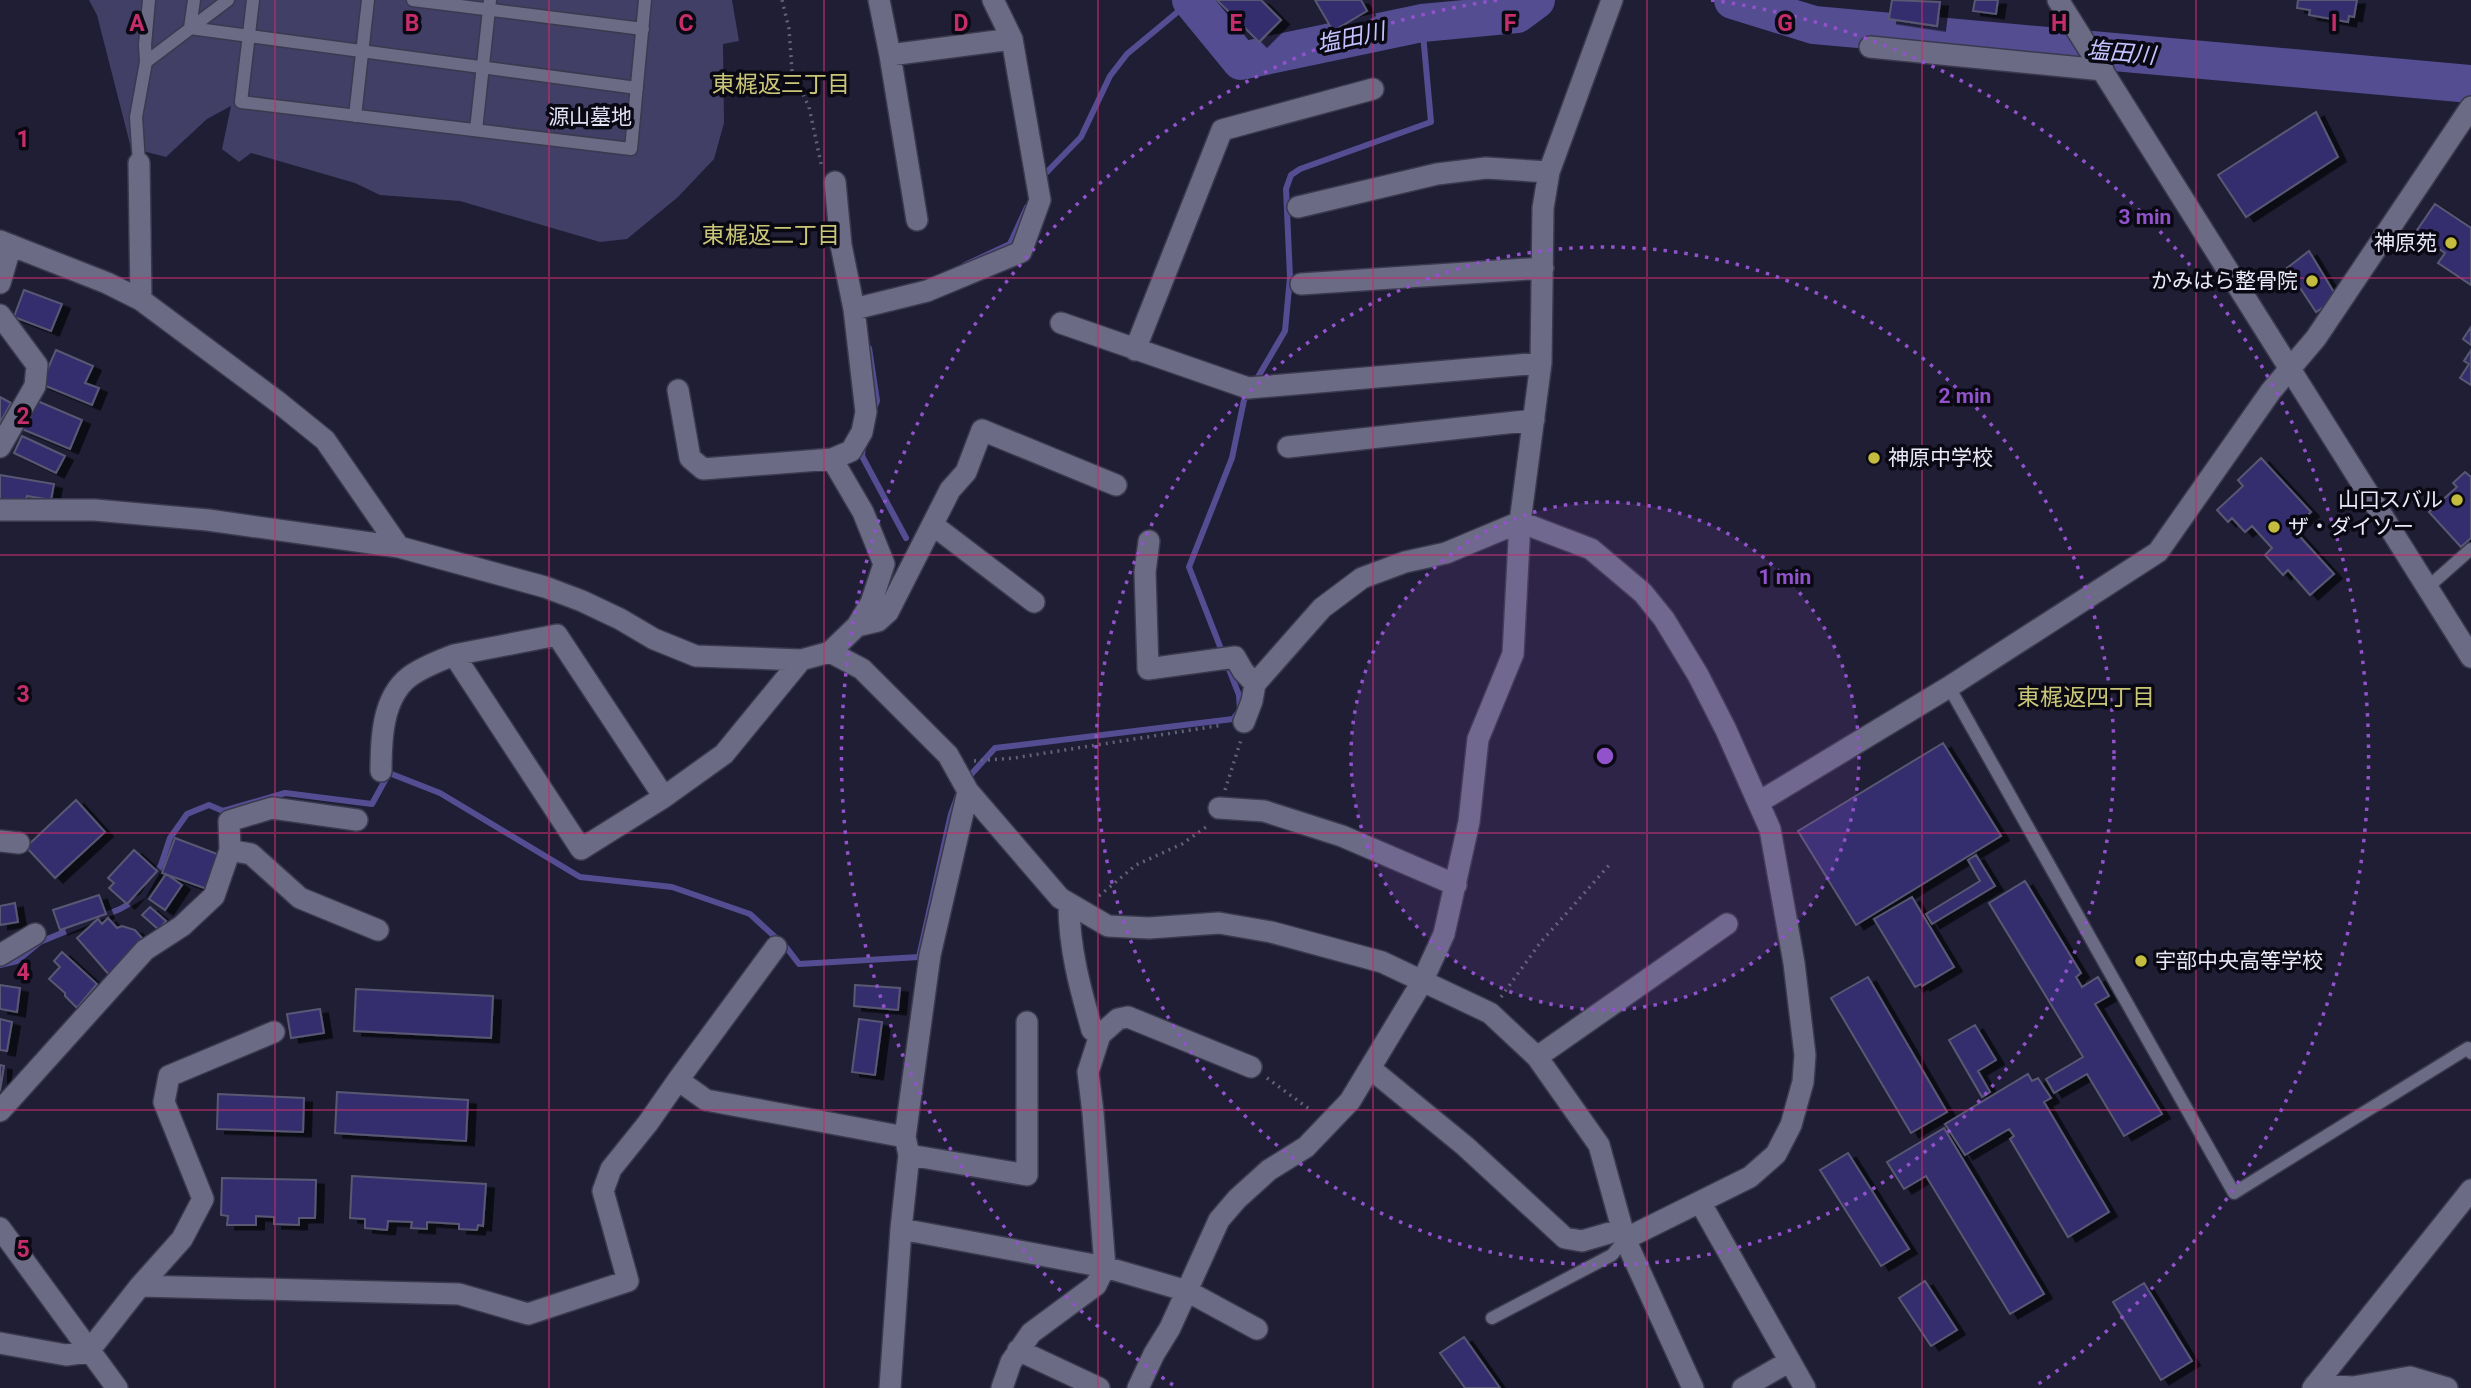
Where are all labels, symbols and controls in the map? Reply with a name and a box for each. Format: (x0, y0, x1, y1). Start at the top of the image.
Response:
text: A (129, 10, 145, 37)
text: B (405, 10, 419, 37)
text: C (678, 10, 694, 37)
text: D (954, 10, 968, 37)
text: E (1230, 10, 1243, 37)
text: F (1504, 10, 1517, 37)
text: G (1777, 10, 1793, 37)
text: H (2051, 10, 2067, 37)
text: I (2331, 10, 2337, 37)
water label: 塩田川 (1314, 17, 1390, 58)
water label: 塩田川 (2085, 37, 2160, 70)
district label: 東梶返三丁目 (712, 71, 850, 98)
park label: 源山墓地 (548, 105, 632, 129)
text: 1 (16, 126, 30, 153)
text: 3 min (2119, 205, 2171, 229)
district label: 東梶返二丁目 (702, 222, 840, 249)
place label: 神原苑 (2374, 231, 2437, 255)
marker: 神原苑 (2443, 235, 2459, 251)
place label: かみはら整骨院 (2151, 269, 2298, 293)
marker: かみはら整骨院 (2304, 273, 2320, 289)
text: 2 min (1939, 384, 1991, 408)
text: 2 (16, 403, 30, 430)
place label: 神原中学校 (1888, 446, 1993, 470)
marker: 神原中学校 (1866, 450, 1882, 466)
place label: 山口スバル (2338, 488, 2443, 512)
marker: 山口スバル (2449, 492, 2465, 508)
place label: ザ・ダイソー (2288, 515, 2414, 539)
marker: ザ・ダイソー (2266, 519, 2282, 535)
text: 1 min (1759, 565, 1811, 589)
text: 3 (16, 681, 30, 708)
district label: 東梶返四丁目 (2017, 684, 2155, 711)
centre of rings (1593, 744, 1617, 768)
place label: 宇部中央高等学校 (2155, 949, 2323, 973)
marker: 宇部中央高等学校 (2133, 953, 2149, 969)
text: 4 (16, 959, 30, 986)
text: 5 (16, 1236, 30, 1263)

